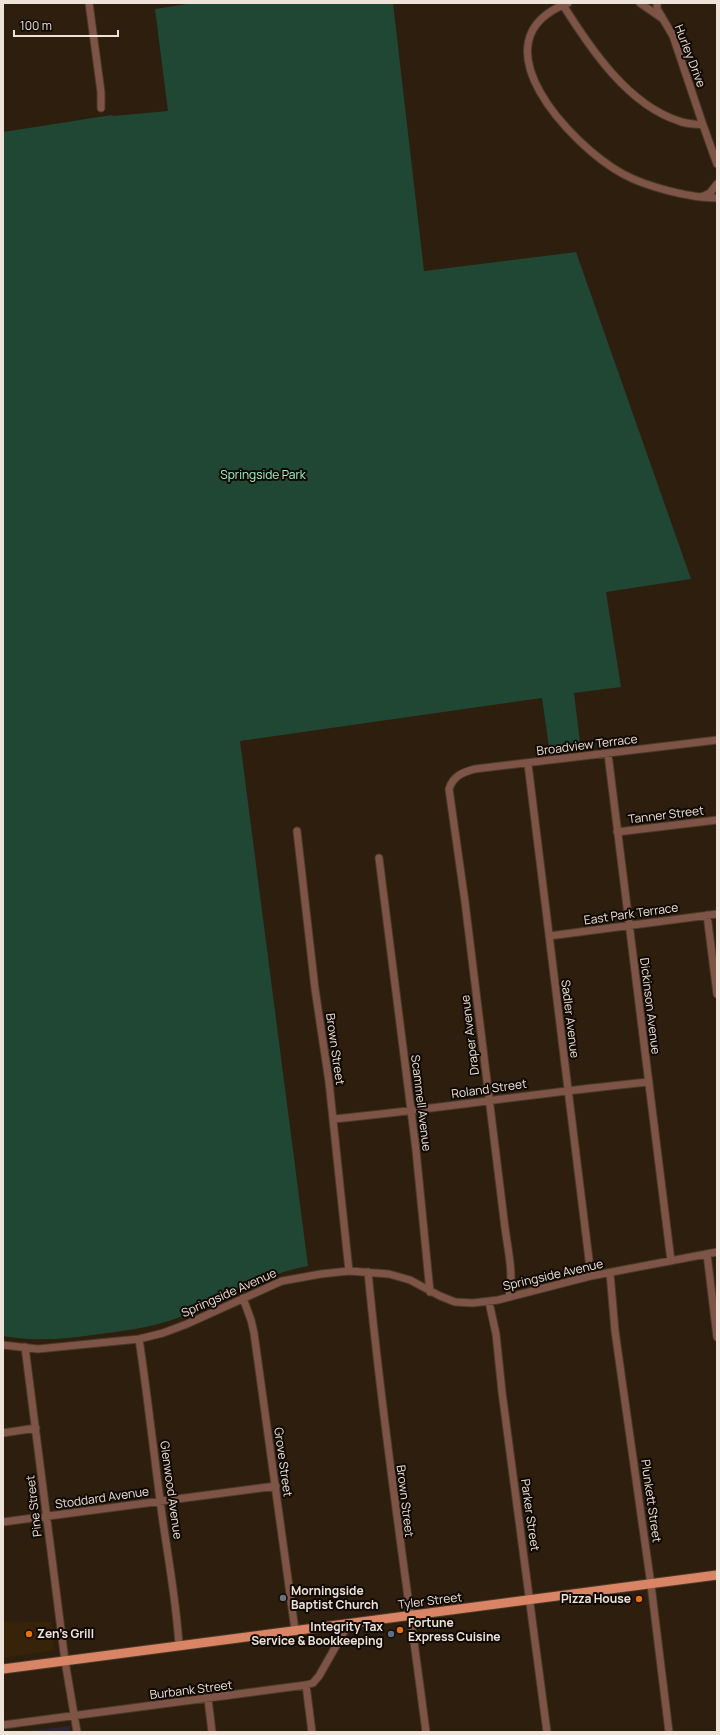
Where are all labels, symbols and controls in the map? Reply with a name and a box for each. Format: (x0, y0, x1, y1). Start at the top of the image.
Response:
scale bar (14, 12, 118, 38)
text: 100 m (20, 17, 52, 34)
street label: Hurley Drive (671, 22, 710, 90)
park label: Springside Park (220, 466, 307, 483)
street label: Broadview Terrace (536, 730, 638, 759)
street label: Tanner Street (627, 801, 705, 828)
street label: East Park Terrace (583, 898, 679, 929)
street label: Dickinson Avenue (636, 957, 665, 1055)
street label: Sadler Avenue (557, 979, 584, 1059)
street label: Draper Avenue (456, 994, 483, 1076)
street label: Brown Street (322, 1012, 349, 1086)
street label: Scammell Avenue (407, 1054, 436, 1152)
street label: Roland Street (450, 1075, 528, 1102)
street label: Springside Avenue (501, 1255, 605, 1294)
street label: Springside Avenue (178, 1264, 279, 1321)
street label: Grove Street (270, 1426, 297, 1498)
street label: Glenwood Avenue (156, 1440, 187, 1540)
street label: Plunkett Street (637, 1458, 666, 1544)
street label: Brown Street (393, 1464, 418, 1538)
street label: Pine Street (21, 1474, 46, 1538)
street label: Parker Street (517, 1478, 544, 1552)
street label: Stoddard Avenue (54, 1482, 150, 1513)
place label: Morningside Baptist Church (291, 1582, 379, 1613)
street label: Tyler Street (397, 1588, 463, 1613)
place label: Pizza House (561, 1590, 631, 1607)
marker: Morningside Baptist Church (278, 1593, 288, 1603)
marker: Pizza House (634, 1594, 644, 1604)
place label: Fortune Express Cuisine (408, 1614, 501, 1645)
place label: Integrity Tax Service & Bookkeeping (251, 1618, 383, 1649)
place label: Zen's Grill (37, 1625, 94, 1642)
marker: Fortune Express Cuisine (395, 1625, 405, 1635)
marker: Zen's Grill (24, 1629, 34, 1639)
marker: Integrity Tax Service & Bookkeeping (386, 1629, 396, 1639)
street label: Burbank Street (149, 1676, 234, 1703)

